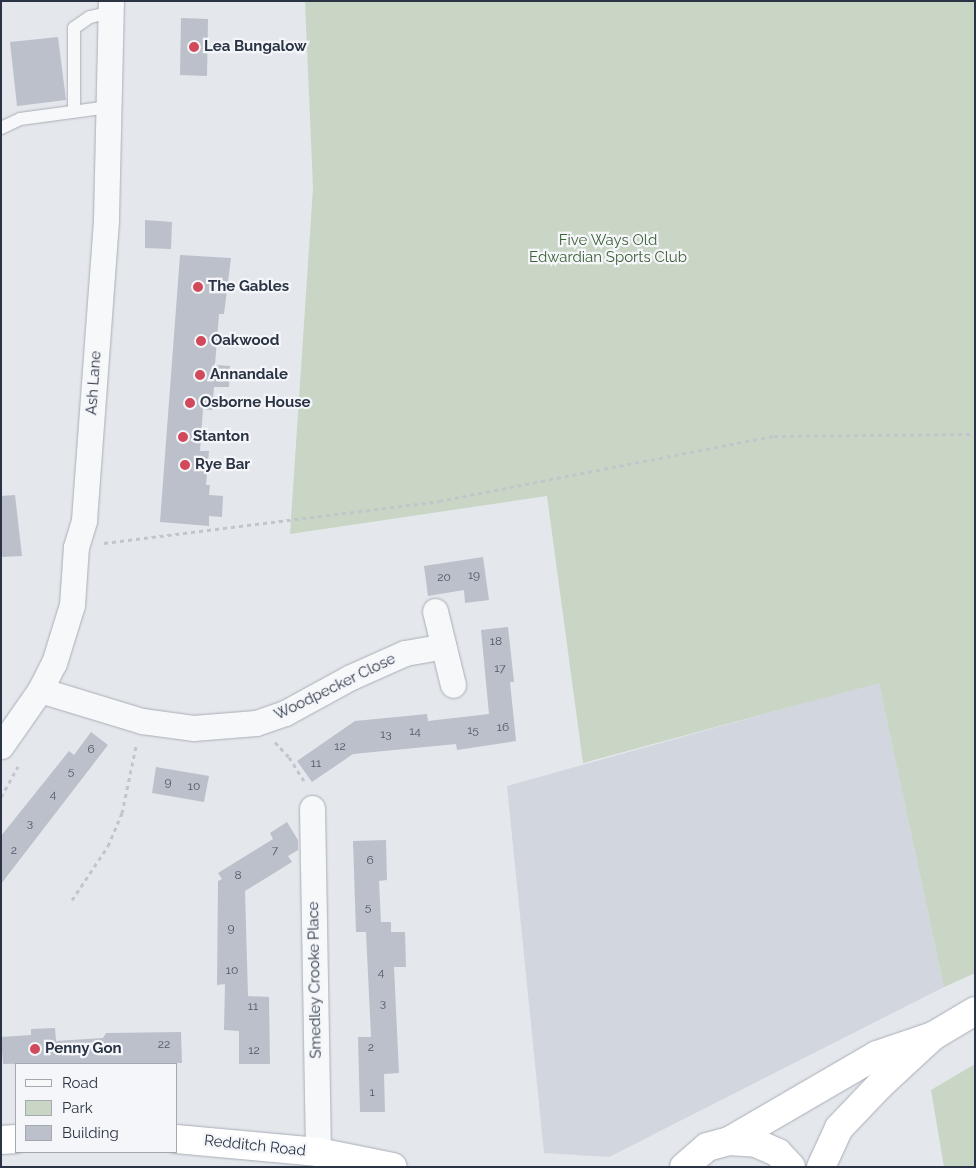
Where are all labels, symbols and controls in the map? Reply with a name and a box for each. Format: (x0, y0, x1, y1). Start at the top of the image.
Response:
place label: Lea Bungalow (204, 38, 307, 56)
marker: Lea Bungalow (188, 41, 200, 53)
park label: Five Ways Old Edwardian Sports Club (529, 231, 687, 266)
place label: The Gables (208, 278, 289, 296)
marker: The Gables (192, 281, 204, 293)
place label: Oakwood (211, 332, 279, 350)
marker: Oakwood (195, 335, 207, 347)
street label: Ash Lane (83, 350, 105, 416)
place label: Annandale (210, 366, 288, 384)
marker: Annandale (194, 369, 206, 381)
place label: Osborne House (200, 394, 311, 412)
marker: Osborne House (184, 397, 196, 409)
place label: Stanton (193, 428, 249, 446)
marker: Stanton (177, 431, 189, 443)
place label: Rye Bar (195, 456, 250, 474)
marker: Rye Bar (179, 459, 191, 471)
house number: 19 (468, 569, 480, 583)
house number: 20 (437, 571, 451, 585)
house number: 18 (490, 635, 502, 649)
street label: Woodpecker Close (271, 650, 399, 724)
house number: 17 (494, 662, 506, 676)
house number: 16 (497, 721, 509, 735)
house number: 15 (467, 724, 479, 738)
house number: 14 (409, 725, 421, 739)
house number: 13 (380, 728, 392, 742)
house number: 12 (334, 740, 346, 754)
house number: 6 (87, 743, 95, 757)
house number: 11 (311, 757, 321, 771)
house number: 5 (68, 765, 74, 779)
house number: 9 (164, 776, 172, 790)
house number: 10 (188, 780, 200, 794)
house number: 4 (50, 788, 56, 802)
house number: 3 (27, 817, 33, 831)
house number: 2 (11, 844, 17, 858)
house number: 7 (272, 844, 278, 858)
house number: 6 (366, 854, 374, 868)
house number: 8 (234, 869, 242, 883)
street label: Smedley Crooke Place (305, 901, 325, 1059)
house number: 5 (365, 901, 371, 915)
house number: 9 (227, 922, 235, 936)
house number: 10 (226, 964, 238, 978)
house number: 4 (378, 966, 384, 980)
house number: 3 (380, 997, 386, 1011)
house number: 11 (248, 1000, 258, 1014)
house number: 22 (158, 1038, 170, 1052)
place label: Penny Gon (45, 1040, 122, 1058)
house number: 2 (368, 1041, 374, 1055)
marker: Penny Gon (29, 1043, 41, 1055)
house number: 12 (248, 1044, 260, 1058)
legend (15, 1063, 178, 1153)
text: Road (62, 1074, 98, 1092)
house number: 1 (369, 1086, 375, 1100)
text: Park (62, 1099, 93, 1117)
text: Building (62, 1124, 119, 1142)
street label: Redditch Road (203, 1132, 307, 1160)

